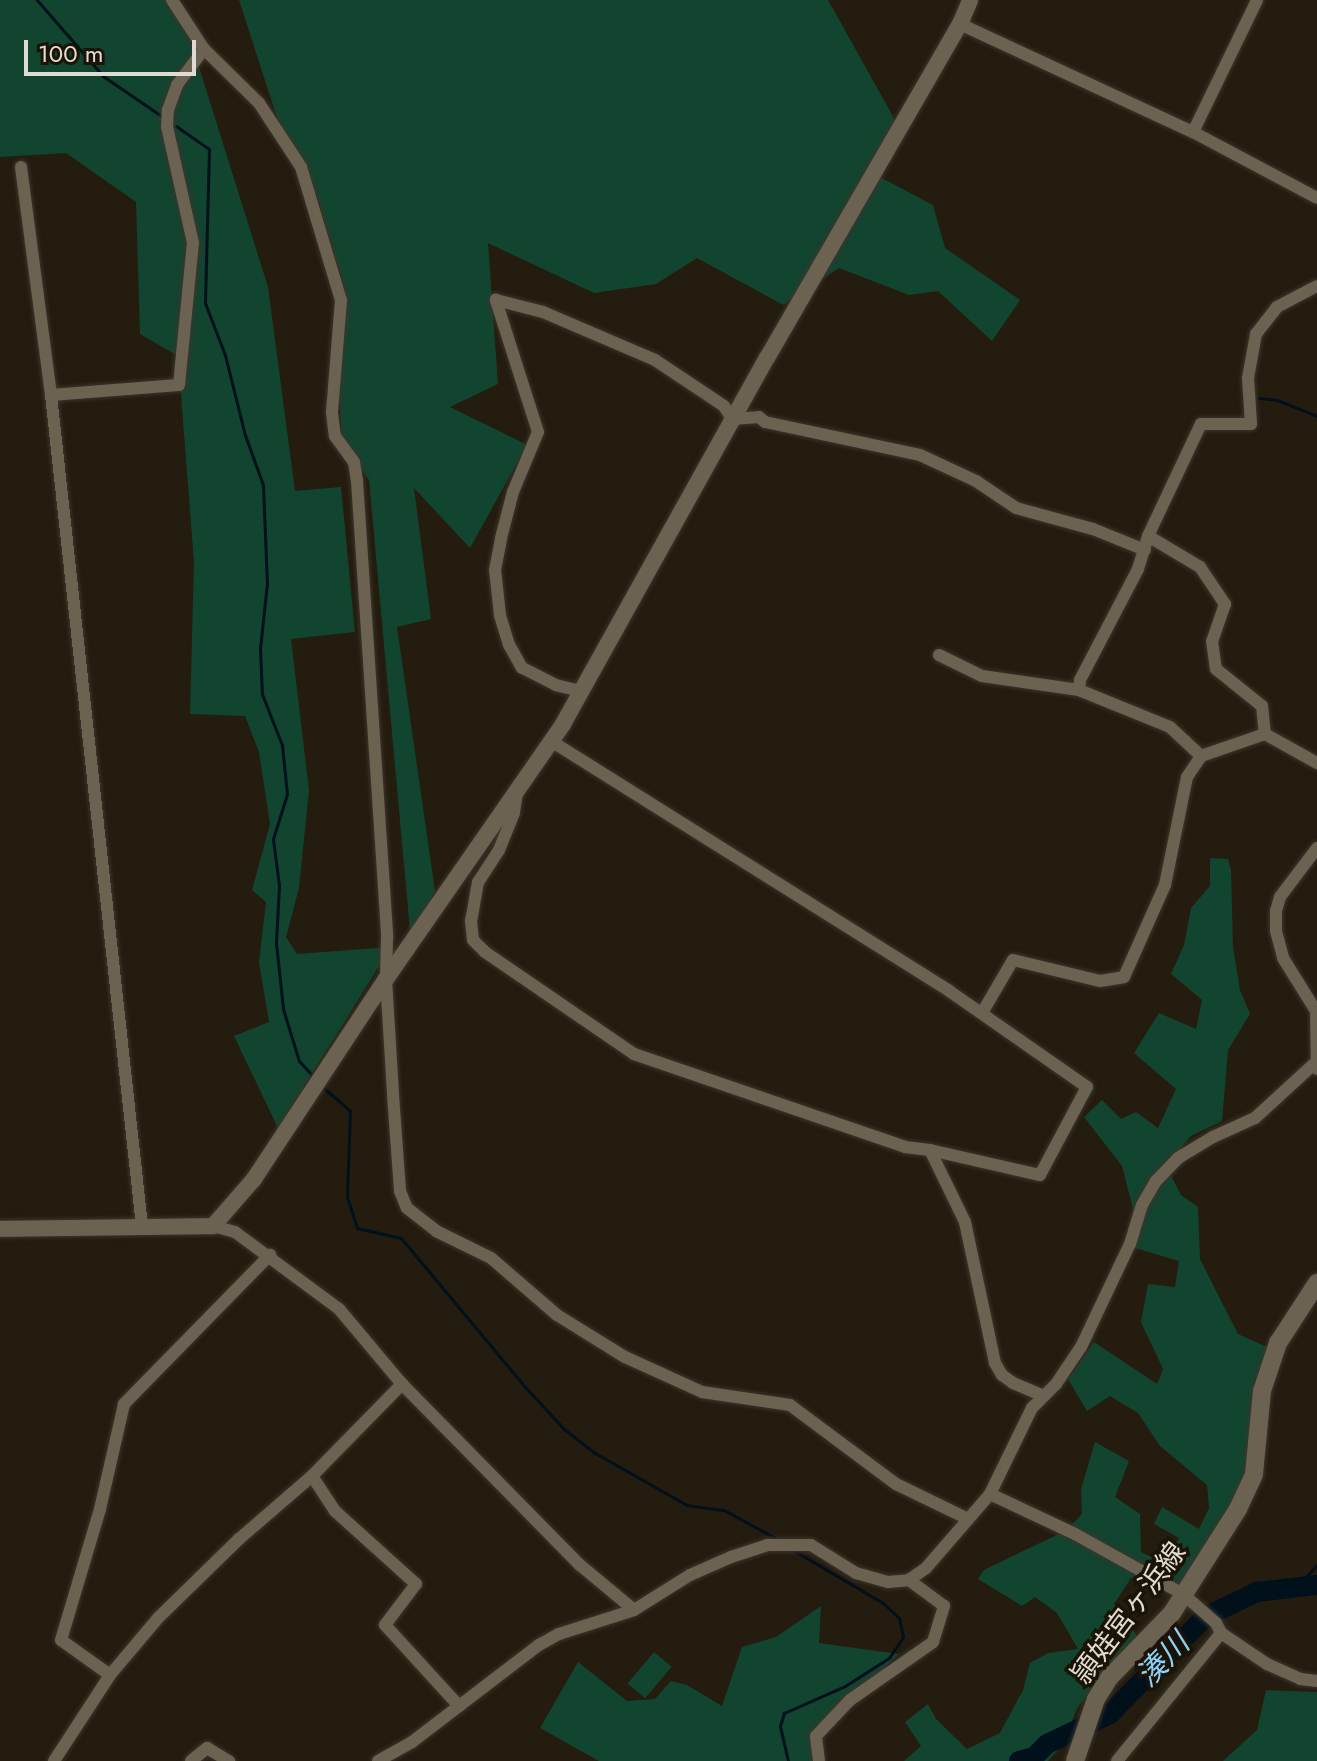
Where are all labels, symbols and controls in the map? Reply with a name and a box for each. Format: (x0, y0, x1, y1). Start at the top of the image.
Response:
scale bar (28, 24, 200, 74)
text: 100 m (38, 36, 104, 71)
street label: 頴娃宮ヶ浜線 (1065, 1536, 1193, 1690)
water label: 湊川 (1129, 1626, 1197, 1694)

